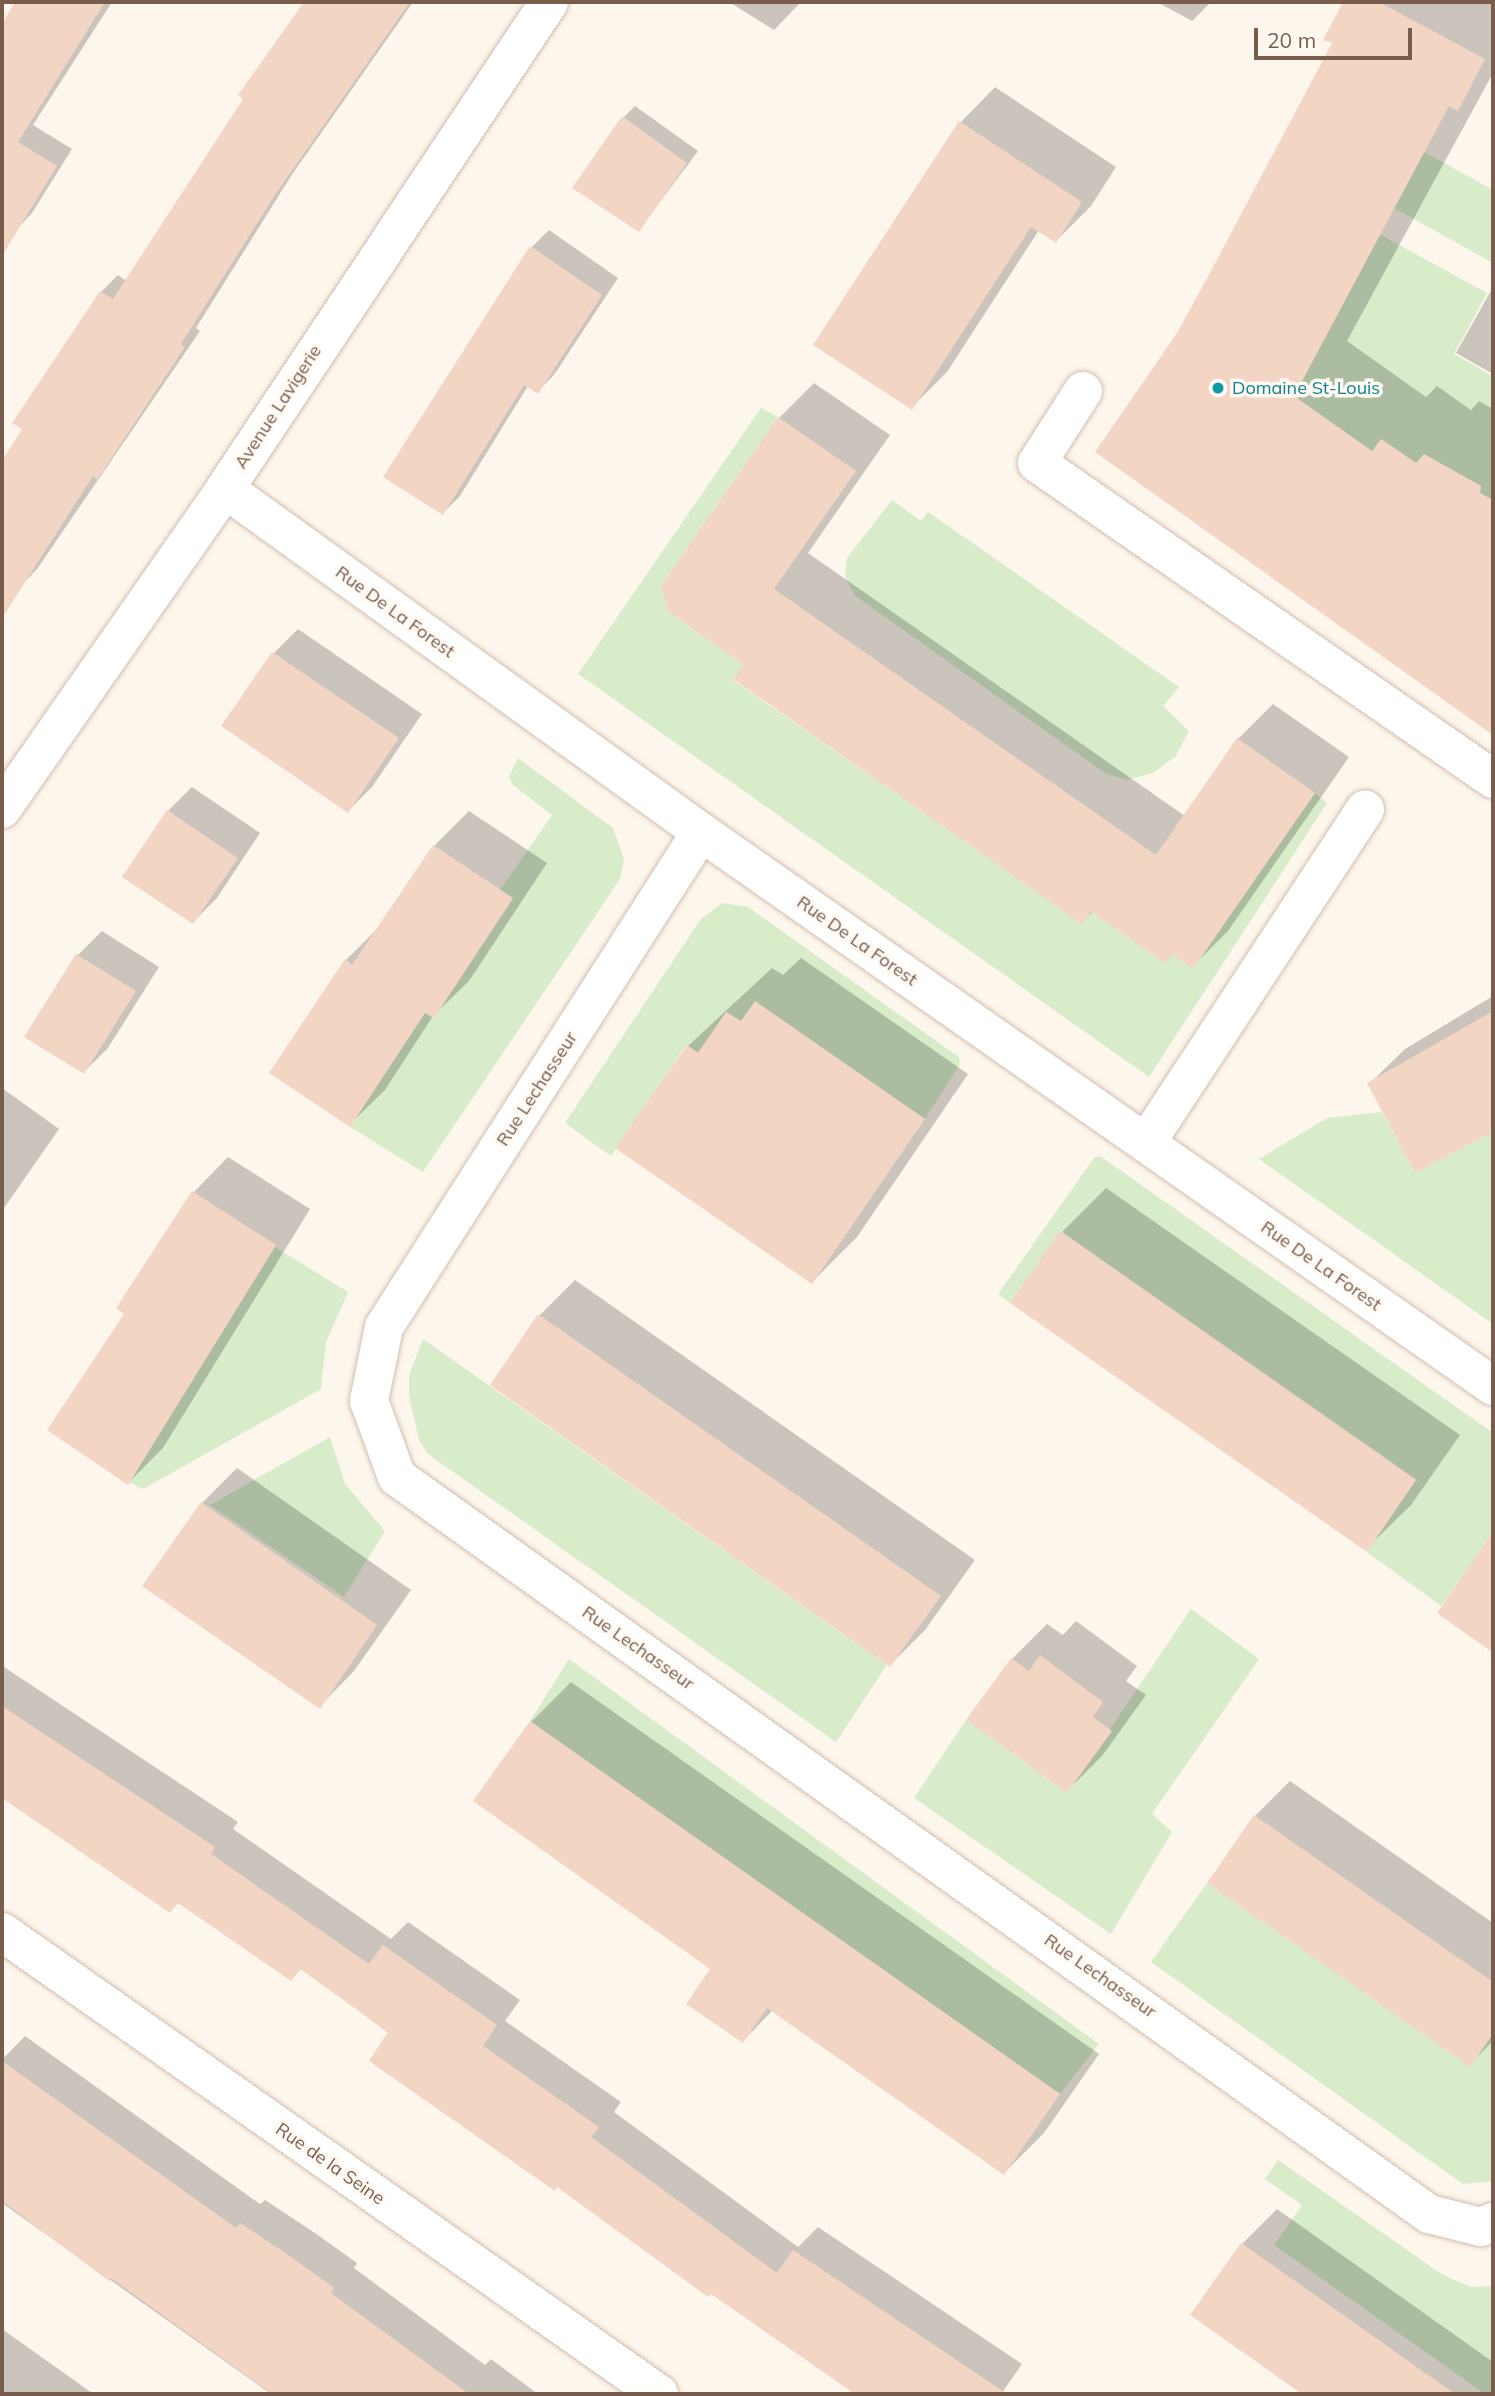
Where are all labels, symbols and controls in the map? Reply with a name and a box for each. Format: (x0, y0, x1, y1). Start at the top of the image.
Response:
scale bar (1257, 14, 1414, 58)
text: 20 m (1267, 27, 1316, 53)
street label: Avenue Lavigerie (230, 341, 326, 473)
place label: Domaine St-Louis (1232, 377, 1380, 399)
marker: Domaine St-Louis (1210, 380, 1226, 396)
street label: Rue De La Forest (331, 562, 459, 662)
street label: Rue De La Forest (793, 891, 921, 991)
street label: Rue Lechasseur (492, 1028, 582, 1150)
street label: Rue De La Forest (1257, 1216, 1385, 1316)
street label: Rue Lechasseur (578, 1601, 698, 1695)
street label: Rue Lechasseur (1040, 1929, 1160, 2023)
street label: Rue de la Seine (271, 2118, 389, 2210)

